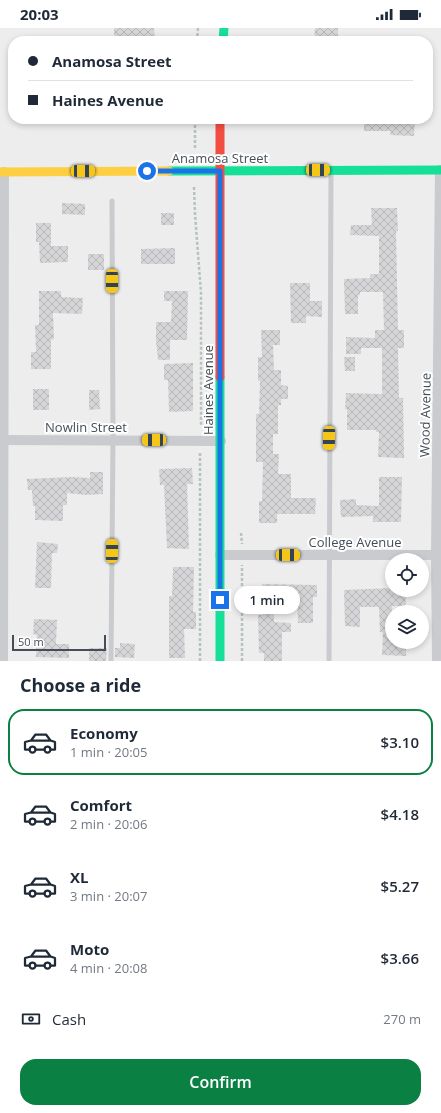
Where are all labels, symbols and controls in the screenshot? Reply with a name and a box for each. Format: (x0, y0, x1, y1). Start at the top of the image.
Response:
text: 20:03 (20, 4, 59, 24)
text: Anamosa Street (52, 51, 172, 71)
text: Haines Avenue (52, 90, 164, 110)
street label: Anamosa Street (172, 149, 269, 167)
route start (138, 162, 156, 180)
car (306, 164, 330, 176)
car (71, 165, 95, 177)
car (106, 269, 118, 293)
street label: Haines Avenue (199, 345, 217, 435)
street label: Wood Avenue (415, 373, 435, 457)
street label: Nowlin Street (45, 418, 127, 436)
car (323, 426, 335, 450)
car (142, 434, 166, 446)
street label: College Avenue (309, 533, 401, 551)
car (106, 539, 118, 563)
car (276, 549, 300, 561)
map controls (385, 553, 429, 649)
button: locate (385, 553, 429, 597)
callout: 1 min (234, 586, 300, 614)
route end (211, 591, 229, 609)
text: 1 min (249, 591, 285, 609)
button: layers (385, 605, 429, 649)
scale bar (12, 633, 106, 652)
text: 50 m (18, 634, 44, 649)
text: Choose a ride (20, 673, 141, 697)
text: Economy (70, 723, 138, 743)
icon: car (22, 724, 58, 760)
text: $3.10 (381, 732, 419, 752)
text: 1 min · 20:05 (70, 743, 147, 761)
text: Comfort (70, 795, 132, 815)
icon: car (22, 796, 58, 832)
text: $4.18 (381, 804, 419, 824)
text: 2 min · 20:06 (70, 815, 147, 833)
text: XL (70, 867, 88, 887)
icon: car (22, 868, 58, 904)
text: $5.27 (381, 876, 419, 896)
text: 3 min · 20:07 (70, 887, 147, 905)
text: Moto (70, 939, 109, 959)
icon: car (22, 940, 58, 976)
text: $3.66 (381, 948, 419, 968)
text: 4 min · 20:08 (70, 959, 147, 977)
icon: cash (20, 1008, 42, 1030)
text: Cash (52, 1009, 86, 1029)
text: 270 m (383, 1010, 421, 1028)
button: Confirm (20, 1059, 421, 1105)

